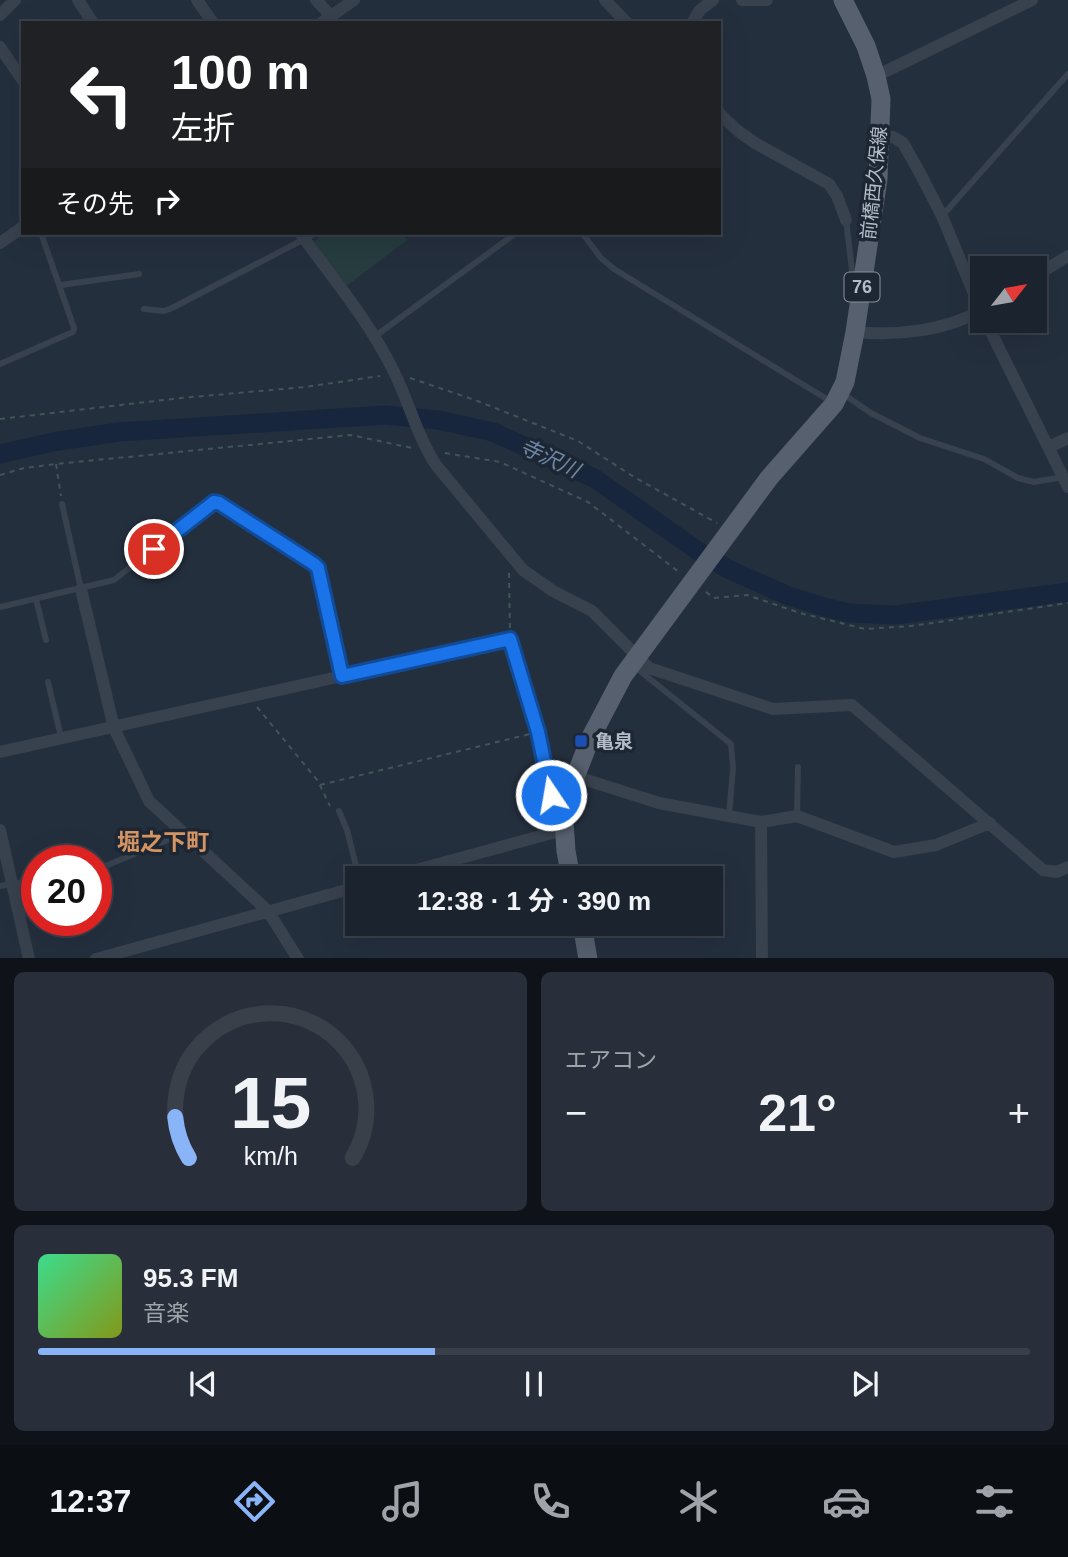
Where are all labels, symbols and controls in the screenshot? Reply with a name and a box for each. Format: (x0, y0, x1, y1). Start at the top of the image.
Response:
text: 100 m (171, 45, 310, 99)
icon: left (56, 49, 147, 140)
text: 左折 (171, 110, 235, 146)
street label: 前橋西久保線 (858, 125, 890, 241)
icon: right (148, 182, 186, 220)
text: その先 (56, 189, 134, 219)
north arrow (970, 256, 1046, 332)
map controls (970, 256, 1047, 333)
road number: 76 (844, 272, 880, 302)
water label: 寺沢川 (517, 434, 585, 483)
pin (124, 519, 184, 579)
icon: arrive (135, 530, 173, 568)
place label: 亀泉 (595, 731, 633, 752)
marker: 亀泉 (573, 733, 589, 749)
position arrow (514, 758, 588, 832)
district label: 堀之下町 (117, 829, 209, 855)
speed limit sign: 20 (21, 845, 112, 936)
text: 12:38 · 1 分 · 390 m (417, 886, 651, 916)
text: エアコン (565, 1047, 657, 1073)
text: 15 (230, 1062, 311, 1143)
text: 21° (758, 1084, 837, 1142)
text: − (565, 1092, 587, 1134)
text: + (1008, 1092, 1030, 1134)
text: km/h (243, 1141, 298, 1169)
text: 95.3 FM (143, 1263, 238, 1293)
text: 音楽 (143, 1300, 189, 1326)
icon: previous (184, 1365, 222, 1403)
icon: pause (515, 1365, 553, 1403)
icon: next (846, 1365, 884, 1403)
icon: directions (230, 1477, 279, 1526)
icon: music (378, 1477, 427, 1526)
icon: phone (526, 1477, 575, 1526)
icon: climate (674, 1477, 723, 1526)
icon: car (822, 1477, 871, 1526)
icon: filters (970, 1477, 1019, 1526)
text: 12:37 (49, 1483, 131, 1519)

